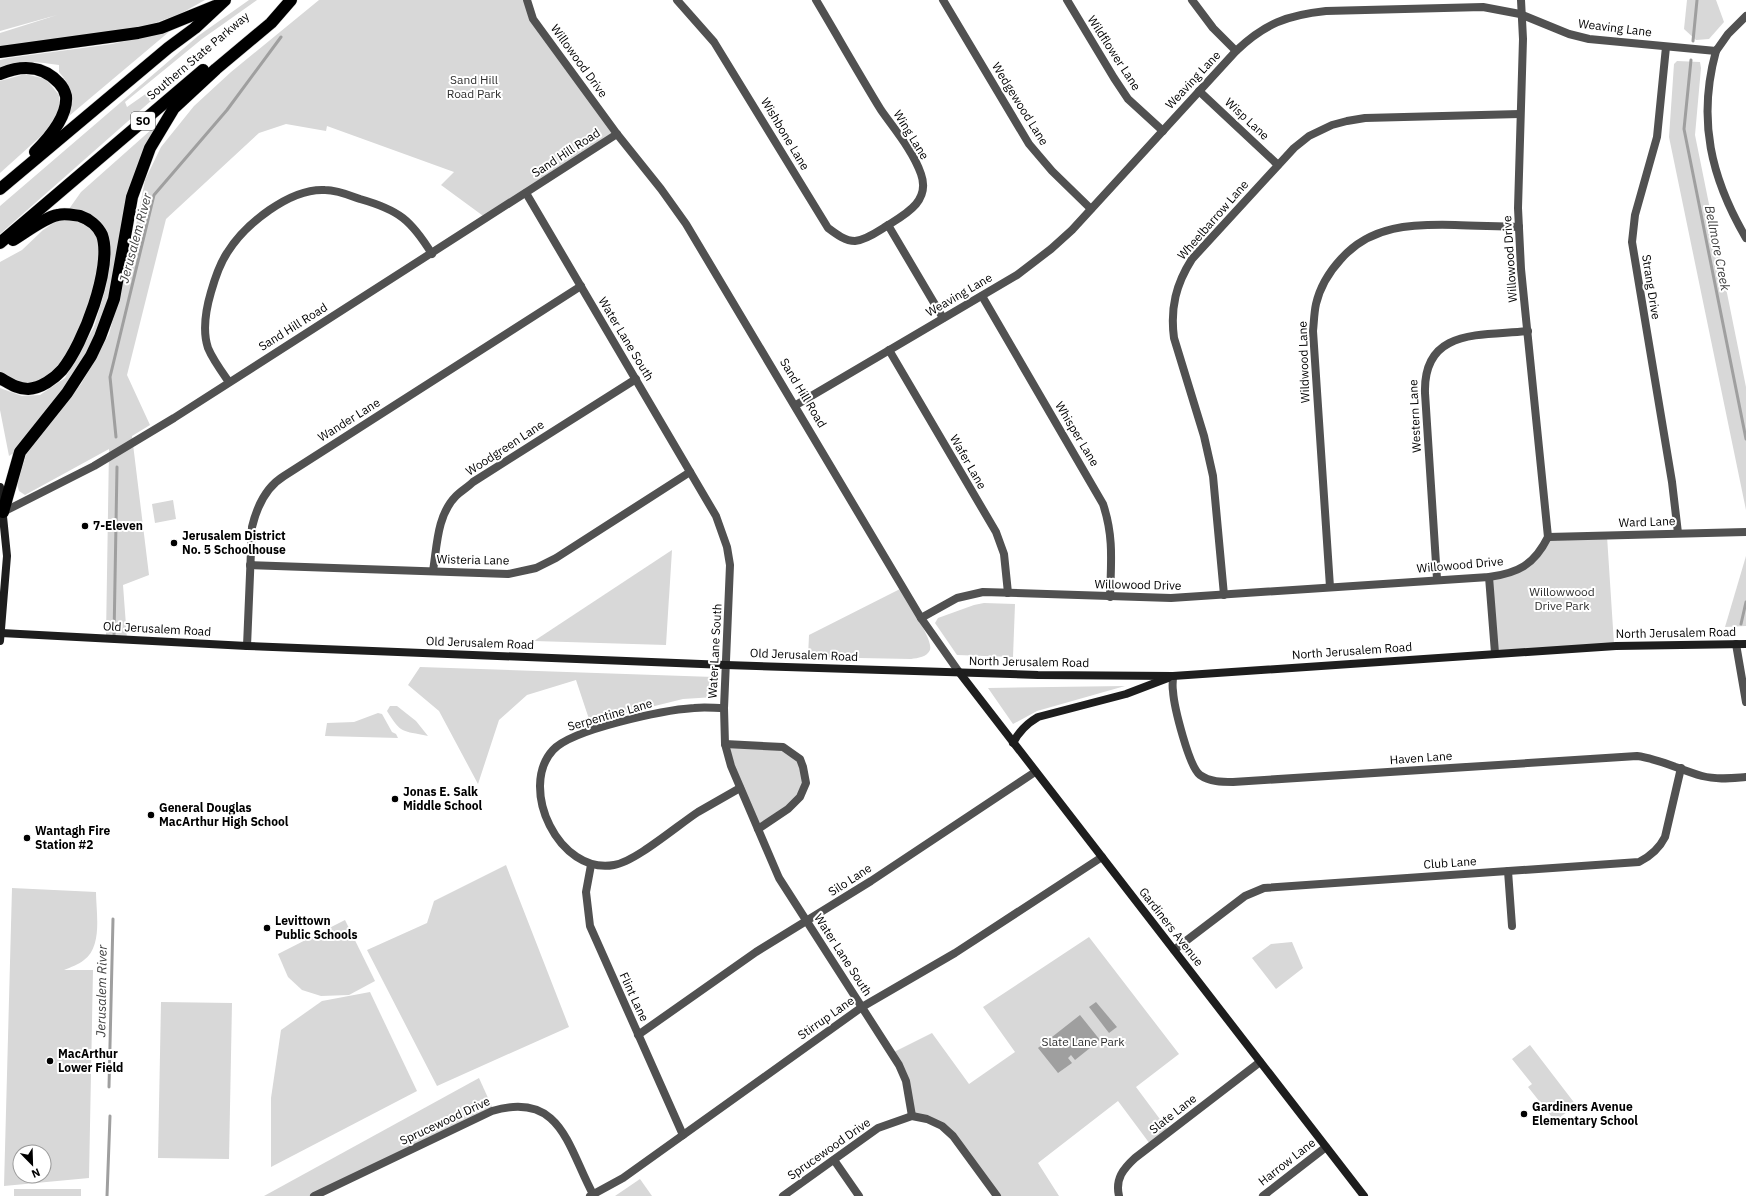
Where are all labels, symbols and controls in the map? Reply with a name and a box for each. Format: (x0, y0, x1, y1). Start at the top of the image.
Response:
street label: Southern State Parkway (143, 8, 252, 103)
street label: Wildflower Lane (1085, 12, 1144, 93)
street label: Weaving Lane (1577, 16, 1653, 40)
street label: Willowood Drive (548, 21, 611, 101)
street label: Weaving Lane (1162, 47, 1224, 112)
street label: Wedgewood Lane (989, 59, 1052, 148)
park label: Sand Hill Road Park (447, 72, 502, 101)
street label: Wisp Lane (1222, 94, 1273, 143)
street label: Wishbone Lane (758, 95, 813, 173)
street label: Wing Lane (890, 107, 933, 163)
road number: SO (131, 112, 155, 130)
street label: Sand Hill Road (529, 125, 603, 180)
street label: Wheelbarrow Lane (1174, 176, 1252, 263)
water label: Jerusalem River (115, 190, 156, 285)
water label: Bellmore Creek (1701, 204, 1734, 292)
street label: Willowood Drive (1499, 215, 1520, 303)
street label: Strang Drive (1639, 253, 1664, 321)
street label: Weaving Lane (923, 269, 995, 320)
street label: Water Lane South (595, 294, 657, 383)
street label: Sand Hill Road (256, 299, 330, 354)
street label: Wildwood Lane (1295, 320, 1312, 403)
street label: Sand Hill Road (777, 355, 830, 430)
street label: Western Lane (1405, 379, 1424, 453)
street label: Wander Lane (315, 394, 383, 445)
street label: Whisper Lane (1052, 399, 1103, 469)
street label: Woodgreen Lane (463, 416, 547, 478)
street label: Wafer Lane (947, 432, 990, 492)
street label: Ward Lane (1618, 513, 1676, 530)
place label: 7-Eleven (93, 518, 143, 533)
marker: 7-Eleven (80, 521, 90, 531)
place label: Jerusalem District No. 5 Schoolhouse (182, 528, 286, 557)
marker: Jerusalem District No. 5 Schoolhouse (169, 538, 179, 548)
street label: Wisteria Lane (437, 551, 510, 568)
street label: Willowood Drive (1416, 553, 1504, 576)
street label: Willowood Drive (1094, 576, 1182, 593)
park label: Willowwood Drive Park (1529, 584, 1595, 613)
street label: Water Lane South (705, 603, 724, 699)
street label: Old Jerusalem Road (102, 618, 212, 639)
street label: North Jerusalem Road (1616, 624, 1736, 641)
street label: Old Jerusalem Road (426, 633, 534, 652)
street label: North Jerusalem Road (1291, 639, 1413, 662)
street label: Old Jerusalem Road (750, 645, 858, 664)
street label: North Jerusalem Road (969, 653, 1089, 670)
street label: Serpentine Lane (566, 695, 654, 734)
street label: Haven Lane (1389, 748, 1453, 767)
place label: Jonas E. Salk Middle School (403, 784, 482, 813)
marker: Jonas E. Salk Middle School (390, 794, 400, 804)
place label: General Douglas MacArthur High School (159, 800, 289, 829)
marker: General Douglas MacArthur High School (146, 810, 156, 820)
place label: Wantagh Fire Station #2 (35, 823, 111, 852)
marker: Wantagh Fire Station #2 (22, 833, 32, 843)
street label: Club Lane (1423, 853, 1477, 872)
street label: Silo Lane (825, 860, 875, 899)
street label: Gardiners Avenue (1136, 884, 1207, 969)
street label: Water Lane South (811, 911, 876, 999)
place label: Levittown Public Schools (275, 913, 358, 942)
marker: Levittown Public Schools (262, 923, 272, 933)
water label: Jerusalem River (92, 944, 111, 1037)
street label: Flint Lane (617, 970, 653, 1024)
street label: Stirrup Lane (795, 992, 857, 1042)
park label: Slate Lane Park (1041, 1034, 1125, 1049)
place label: MacArthur Lower Field (58, 1046, 123, 1075)
marker: MacArthur Lower Field (45, 1056, 55, 1066)
street label: Slate Lane (1146, 1090, 1200, 1137)
street label: Sprucewood Drive (397, 1093, 493, 1148)
place label: Gardiners Avenue Elementary School (1532, 1099, 1638, 1128)
marker: Gardiners Avenue Elementary School (1519, 1109, 1529, 1119)
street label: Sprucewood Drive (784, 1114, 873, 1183)
street label: Harrow Lane (1255, 1134, 1318, 1189)
north arrow (12, 1144, 52, 1184)
text: N (29, 1165, 42, 1181)

